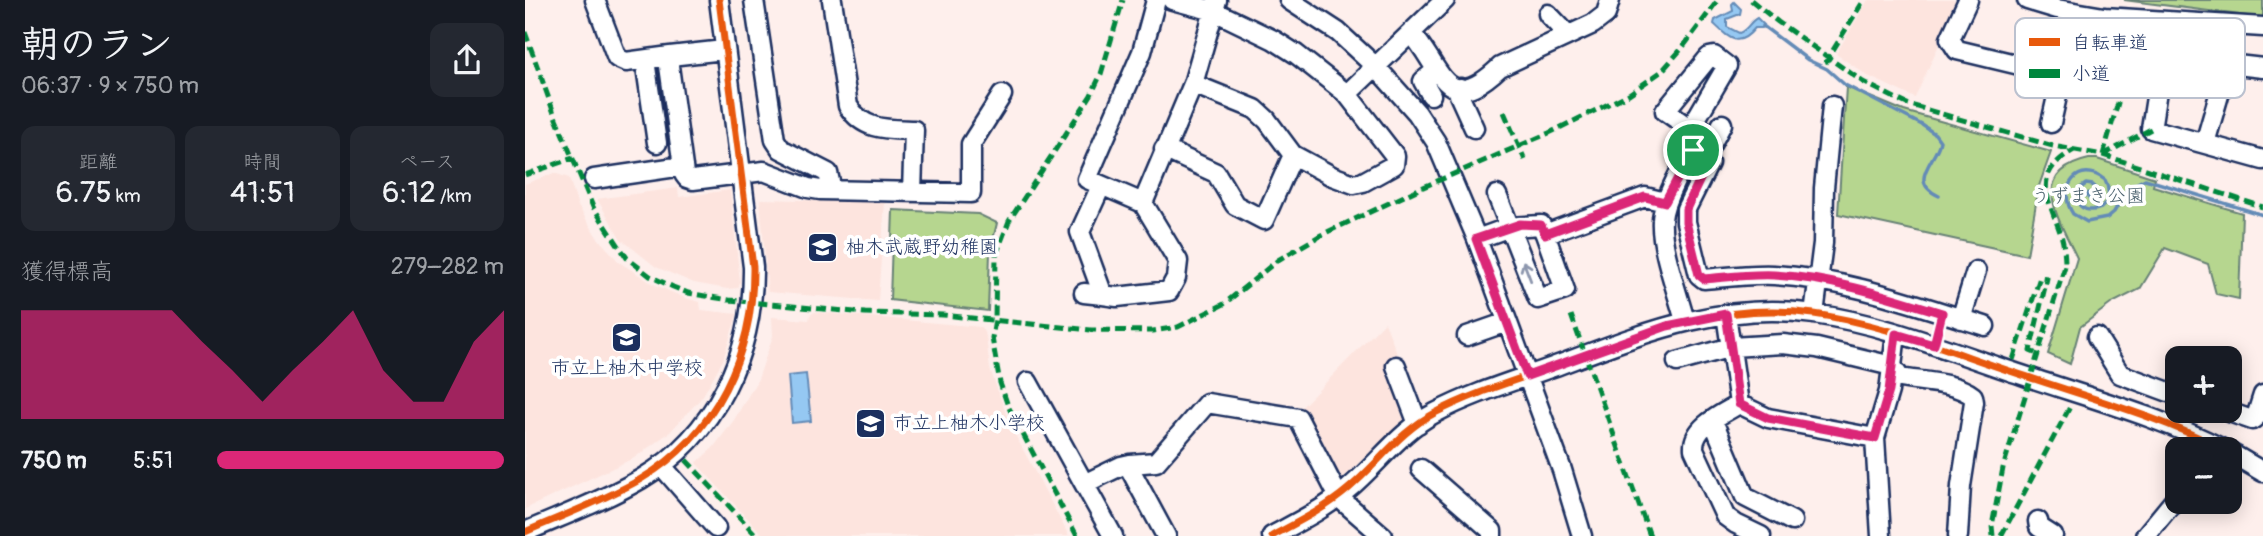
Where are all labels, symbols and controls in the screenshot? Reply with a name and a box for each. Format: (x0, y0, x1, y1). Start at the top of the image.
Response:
legend (2015, 18, 2245, 98)
text: 朝のラン (21, 21, 173, 69)
button: share (430, 23, 504, 97)
text: 自転車道 (2072, 31, 2148, 55)
text: 小道 (2072, 62, 2110, 86)
text: 06:37 · 9 × 750 m (21, 71, 199, 100)
pin (1663, 120, 1723, 180)
icon: arrive (1674, 131, 1712, 169)
text: 距離 (79, 150, 117, 174)
text: 時間 (243, 150, 282, 174)
text: ペース (399, 150, 455, 174)
text: 6.75 (56, 174, 112, 211)
text: 41:51 (230, 174, 295, 211)
text: 6:12 (382, 174, 436, 211)
text: km (112, 184, 141, 208)
text: /km (436, 184, 472, 208)
park label: うずまき公園 (2031, 184, 2145, 208)
school or university icon: 柚木武蔵野幼稚園 (806, 230, 840, 264)
place label: 柚木武蔵野幼稚園 (846, 235, 998, 259)
text: 279–282 m (391, 252, 504, 281)
text: 獲得標高 (21, 257, 113, 286)
one-way arrow (1520, 261, 1533, 283)
school or university icon: 市立上柚木中学校 (610, 320, 644, 354)
map controls (2165, 346, 2242, 514)
button: + (2165, 346, 2242, 423)
place label: 市立上柚木中学校 (551, 356, 703, 380)
school or university icon: 市立上柚木小学校 (853, 406, 887, 440)
place label: 市立上柚木小学校 (893, 411, 1045, 435)
button: − (2165, 437, 2242, 514)
text: 750 m (21, 446, 87, 475)
text: 5:51 (133, 446, 173, 475)

